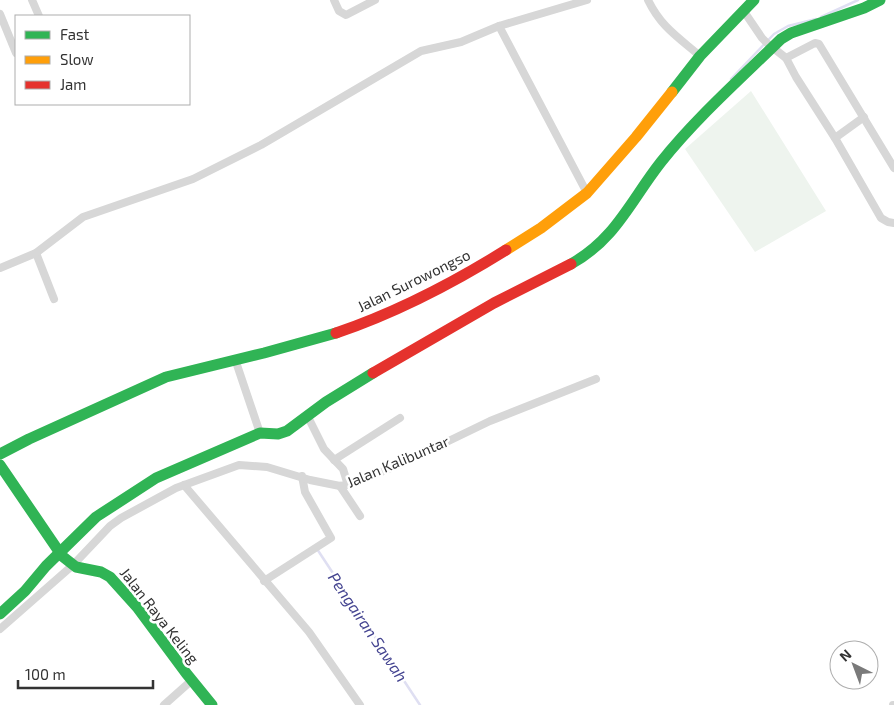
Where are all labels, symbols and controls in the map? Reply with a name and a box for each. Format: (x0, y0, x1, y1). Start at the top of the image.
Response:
legend (15, 15, 190, 105)
text: Fast (60, 25, 90, 43)
text: Slow (60, 50, 94, 68)
text: Jam (60, 75, 86, 93)
street label: Jalan Surowongso (354, 245, 473, 315)
street label: Jalan Kalibuntar (344, 431, 451, 491)
street label: Jalan Raya Keling (117, 564, 203, 668)
water label: Pengairan Sawah (325, 568, 412, 685)
north arrow (829, 640, 879, 690)
text: N (836, 645, 854, 665)
scale bar (18, 658, 152, 690)
text: 100 m (25, 665, 66, 683)

